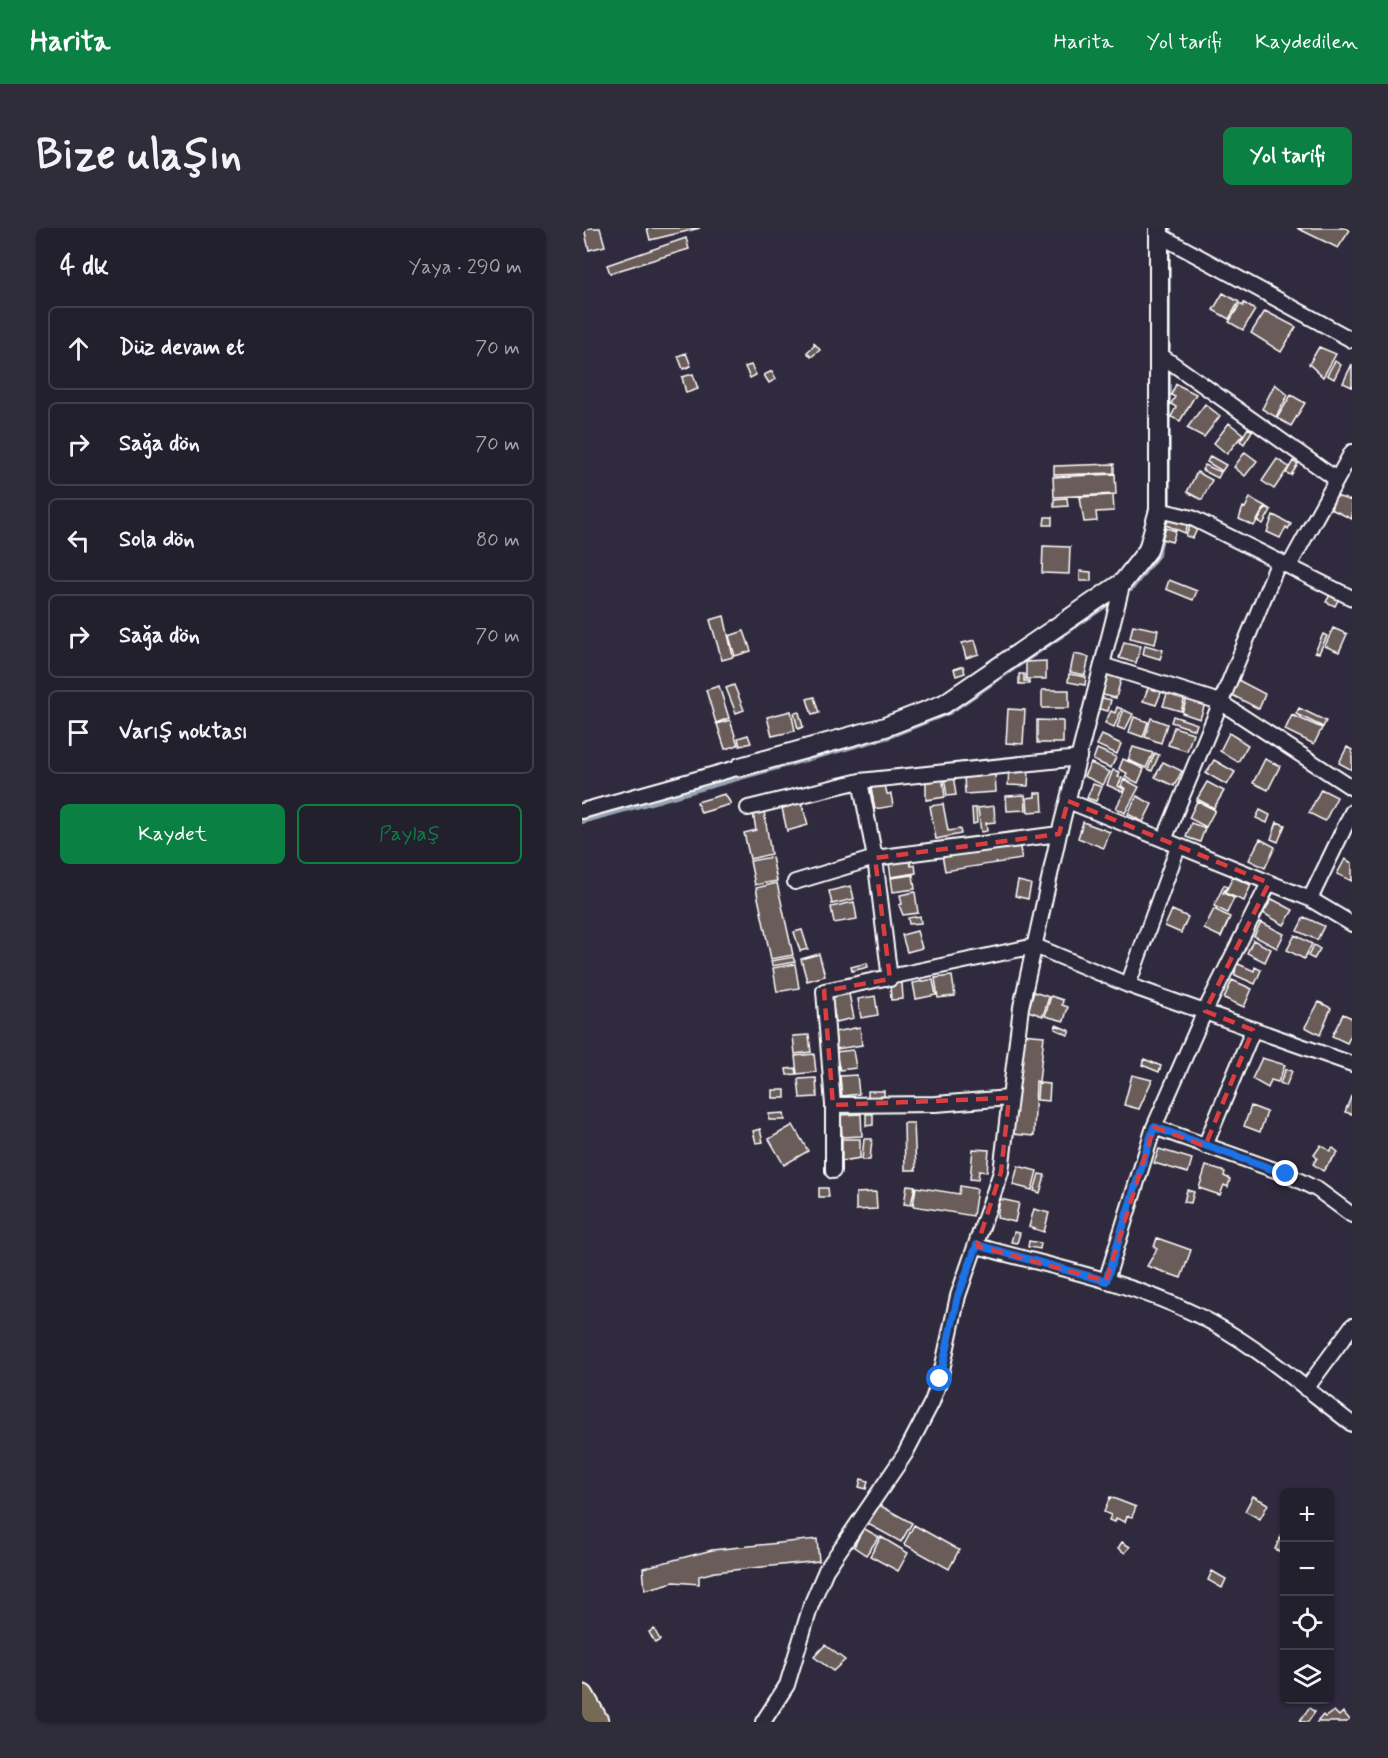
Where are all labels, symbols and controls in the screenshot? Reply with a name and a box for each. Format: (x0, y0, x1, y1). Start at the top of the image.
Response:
text: Harita (30, 24, 110, 61)
text: Harita (1053, 28, 1114, 56)
text: Yol tarifi (1147, 28, 1222, 56)
text: Kaydedilen (1255, 28, 1358, 56)
button: Yol tarifi (1223, 127, 1352, 185)
text: Bize ulaşın (36, 129, 242, 184)
text: 4 dk (60, 250, 109, 284)
text: Yaya · 290 m (408, 254, 522, 281)
icon: ahead (62, 332, 95, 365)
text: Düz devam et (119, 334, 244, 362)
text: 70 m (475, 335, 520, 362)
icon: right (62, 428, 95, 461)
text: Sağa dön (119, 430, 200, 458)
text: 70 m (475, 431, 520, 458)
icon: left (62, 524, 95, 557)
text: Sola dön (119, 526, 195, 554)
text: 80 m (476, 527, 520, 554)
icon: right (62, 620, 95, 653)
text: Sağa dön (119, 622, 200, 650)
text: 70 m (475, 623, 520, 650)
icon: arrive (62, 716, 95, 749)
text: Varış noktası (119, 718, 248, 746)
button: Kaydet (60, 804, 285, 864)
button: Paylaş (297, 804, 522, 864)
route end (1272, 1160, 1298, 1186)
route start (926, 1365, 952, 1391)
map controls (1280, 1488, 1334, 1704)
button: + (1280, 1488, 1334, 1542)
button: − (1280, 1542, 1334, 1596)
button: locate (1280, 1596, 1334, 1650)
button: layers (1280, 1650, 1334, 1704)

